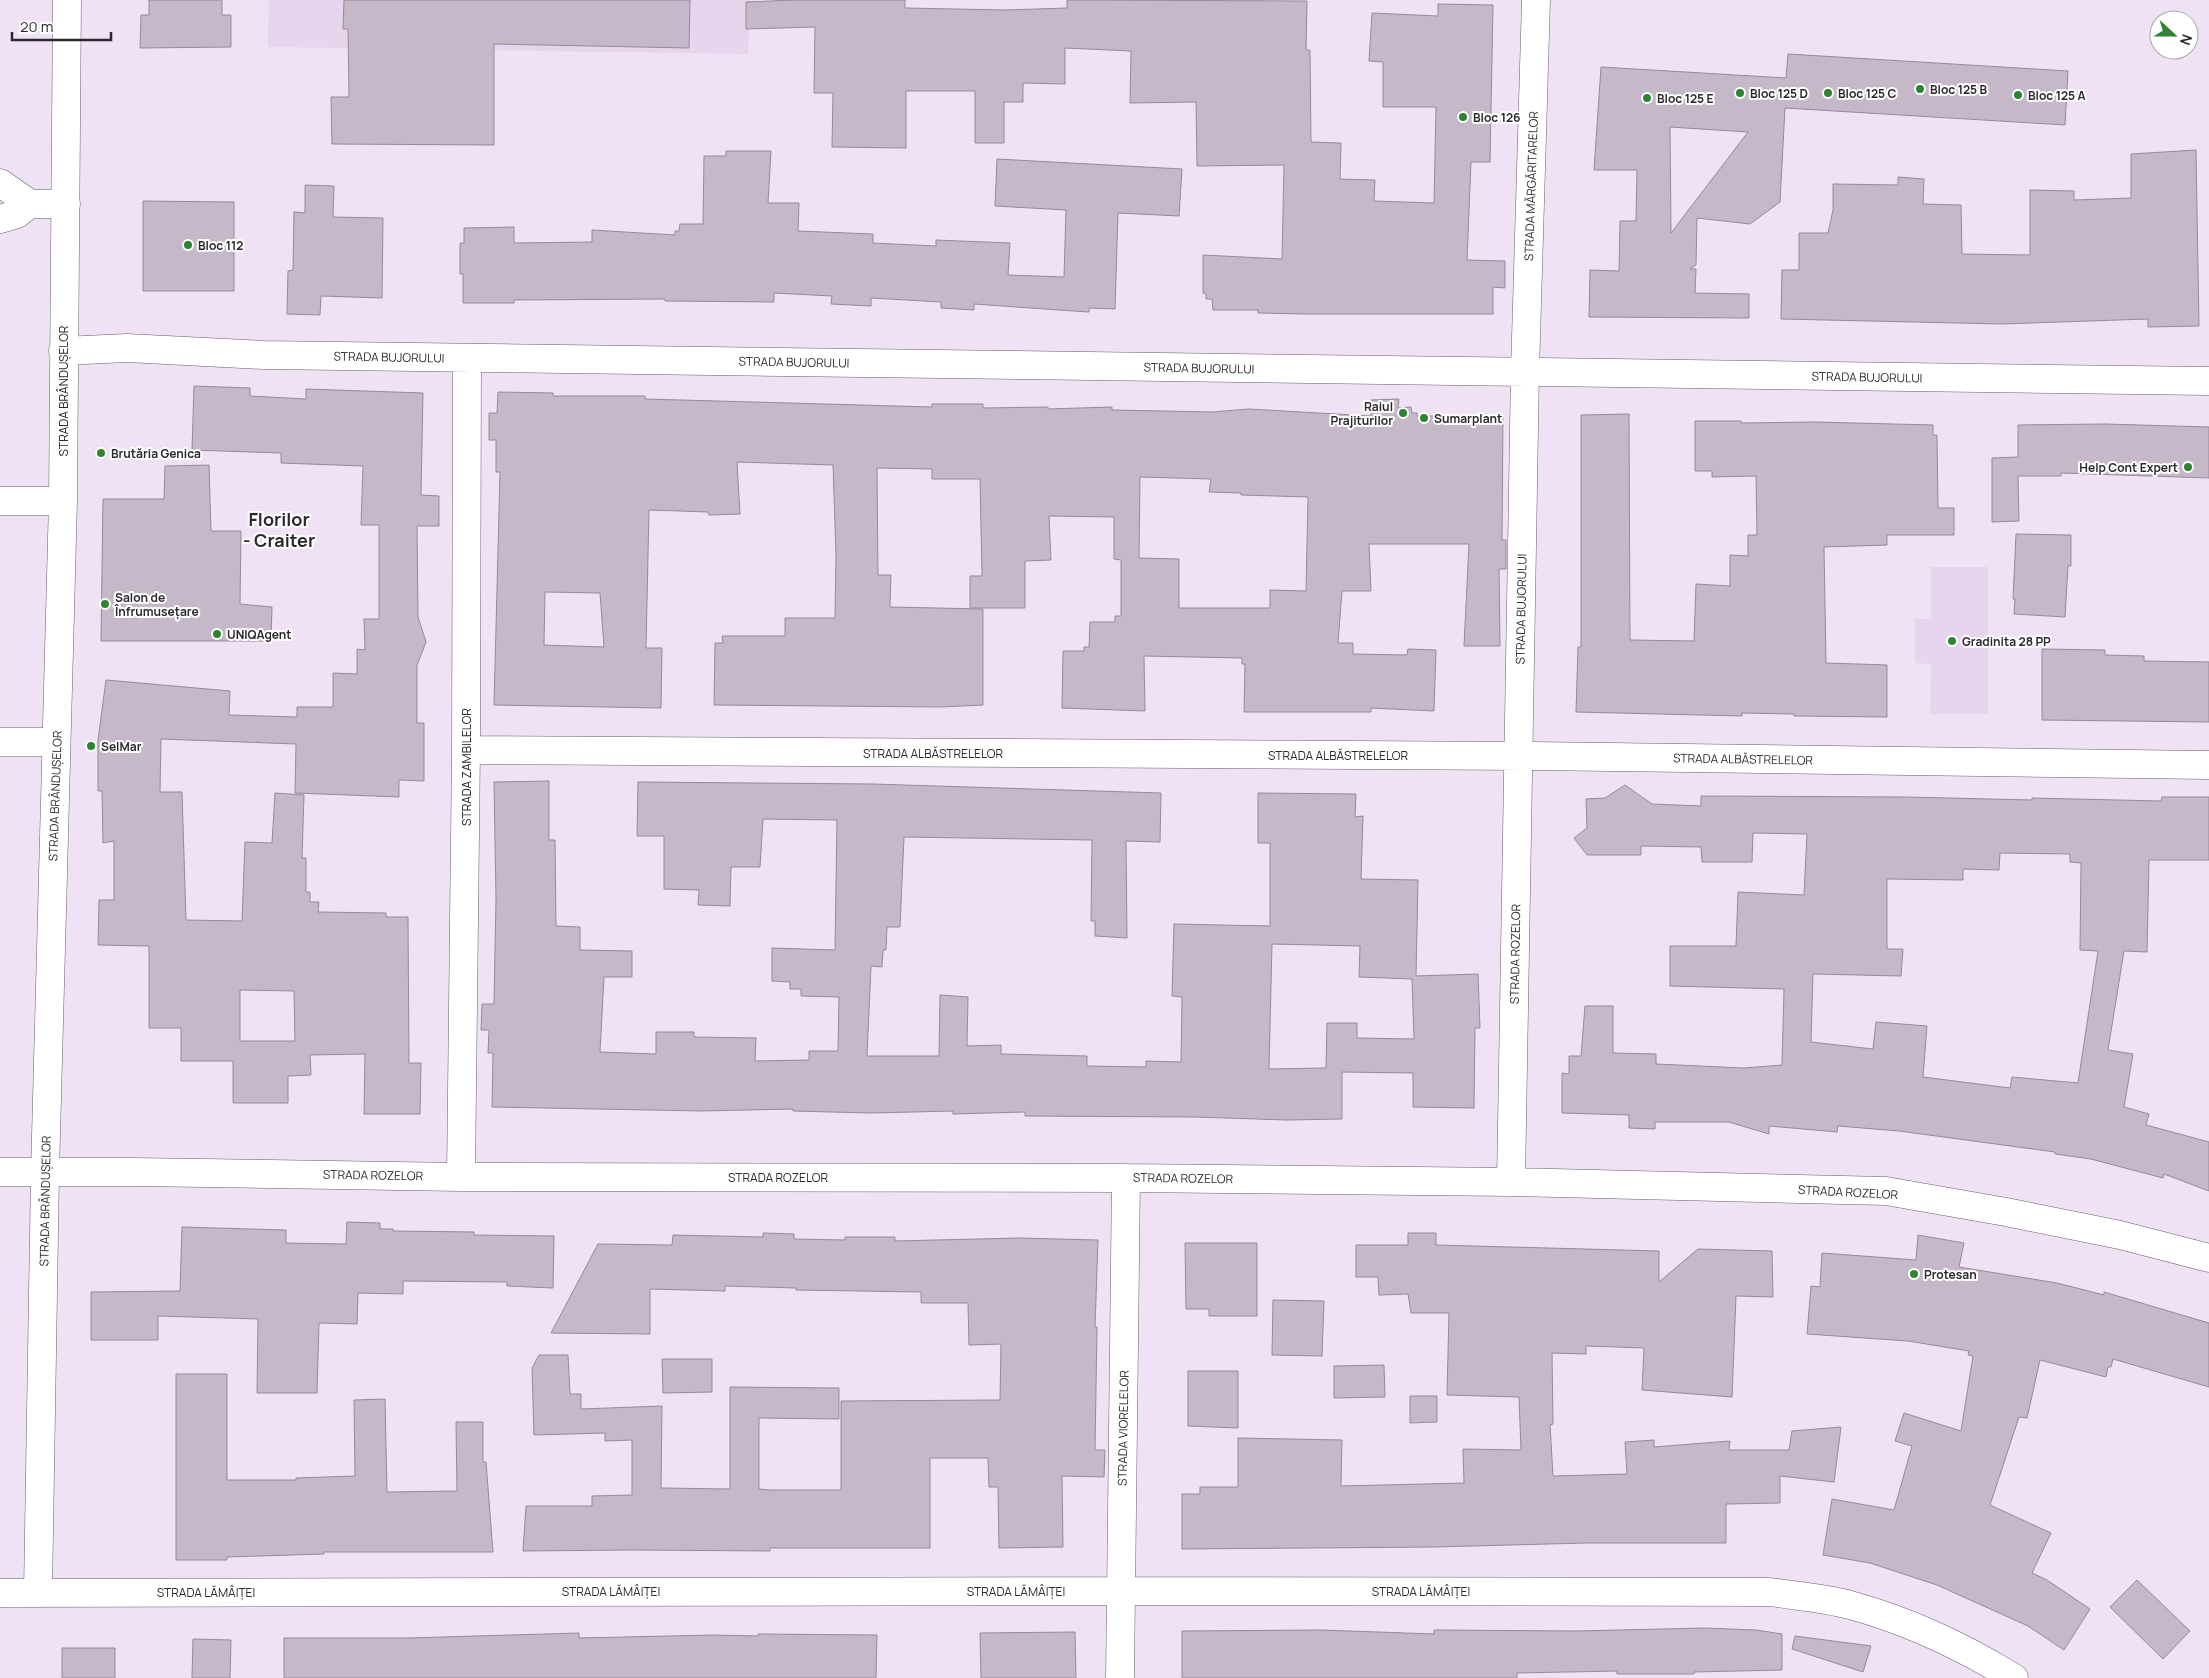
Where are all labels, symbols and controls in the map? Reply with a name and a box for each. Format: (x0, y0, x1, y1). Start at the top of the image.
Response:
scale bar (12, 10, 111, 42)
north arrow (2149, 10, 2199, 60)
text: 20 m (20, 16, 53, 37)
text: N (2176, 32, 2197, 48)
place label: Bloc 125 B (1930, 81, 1987, 98)
marker: Bloc 125 B (1914, 83, 1926, 95)
place label: Bloc 125 D (1750, 85, 1808, 102)
place label: Bloc 125 C (1838, 85, 1896, 102)
marker: Bloc 125 D (1734, 87, 1746, 99)
marker: Bloc 125 C (1822, 87, 1834, 99)
place label: Bloc 125 A (2028, 87, 2086, 104)
marker: Bloc 125 A (2012, 89, 2024, 101)
place label: Bloc 125 E (1657, 90, 1714, 107)
marker: Bloc 125 E (1641, 92, 1653, 104)
place label: Bloc 126 (1473, 109, 1521, 126)
street label: STRADA MĂRGĂRITARELOR (1520, 110, 1542, 261)
marker: Bloc 126 (1457, 111, 1469, 123)
place label: Bloc 112 (198, 237, 243, 254)
marker: Bloc 112 (182, 239, 194, 251)
street label: STRADA BRÂNDUȘELOR (55, 325, 72, 456)
street label: STRADA BUJORULUI (333, 348, 445, 366)
street label: STRADA BUJORULUI (738, 353, 850, 371)
street label: STRADA BUJORULUI (1143, 359, 1255, 377)
street label: STRADA BUJORULUI (1811, 368, 1923, 386)
place label: Raiul Prajiturilor (1331, 398, 1393, 429)
marker: Raiul Prajiturilor (1397, 407, 1409, 419)
place label: Sumarplant (1434, 410, 1502, 427)
marker: Sumarplant (1418, 412, 1430, 424)
place label: Brutăria Genica (111, 445, 201, 462)
marker: Brutăria Genica (95, 447, 107, 459)
place label: Help Cont Expert (2079, 459, 2178, 476)
marker: Help Cont Expert (2182, 461, 2194, 473)
district label: Florilor - Craiter (243, 507, 315, 552)
street label: STRADA BUJORULUI (1512, 553, 1530, 665)
place label: Salon de Înfrumusețare (114, 589, 199, 620)
marker: Salon de Înfrumusețare (99, 598, 111, 610)
place label: UNIQAgent (227, 626, 292, 643)
marker: UNIQAgent (211, 628, 223, 640)
place label: Gradinita 28 PP (1962, 633, 2051, 650)
marker: Gradinita 28 PP (1946, 635, 1958, 647)
street label: STRADA ZAMBILELOR (458, 708, 475, 826)
street label: STRADA BRÂNDUȘELOR (44, 730, 66, 862)
place label: SelMar (101, 738, 142, 755)
marker: SelMar (85, 740, 97, 752)
street label: STRADA ALBĂSTRELELOR (863, 745, 1003, 762)
street label: STRADA ALBĂSTRELELOR (1268, 747, 1408, 764)
street label: STRADA ALBĂSTRELELOR (1673, 749, 1814, 769)
street label: STRADA ROZELOR (1506, 903, 1524, 1004)
street label: STRADA BRÂNDUȘELOR (35, 1135, 55, 1267)
street label: STRADA ROZELOR (323, 1166, 424, 1184)
street label: STRADA ROZELOR (728, 1169, 828, 1186)
street label: STRADA ROZELOR (1133, 1169, 1234, 1187)
street label: STRADA ROZELOR (1798, 1181, 1899, 1203)
place label: Protesan (1924, 1266, 1977, 1283)
marker: Protesan (1908, 1268, 1920, 1280)
street label: STRADA VIORELELOR (1113, 1370, 1133, 1486)
street label: STRADA LĂMÂIȚEI (562, 1583, 660, 1600)
street label: STRADA LĂMÂIȚEI (967, 1583, 1065, 1600)
street label: STRADA LĂMÂIȚEI (1372, 1583, 1470, 1600)
street label: STRADA LĂMÂIȚEI (157, 1584, 255, 1601)

